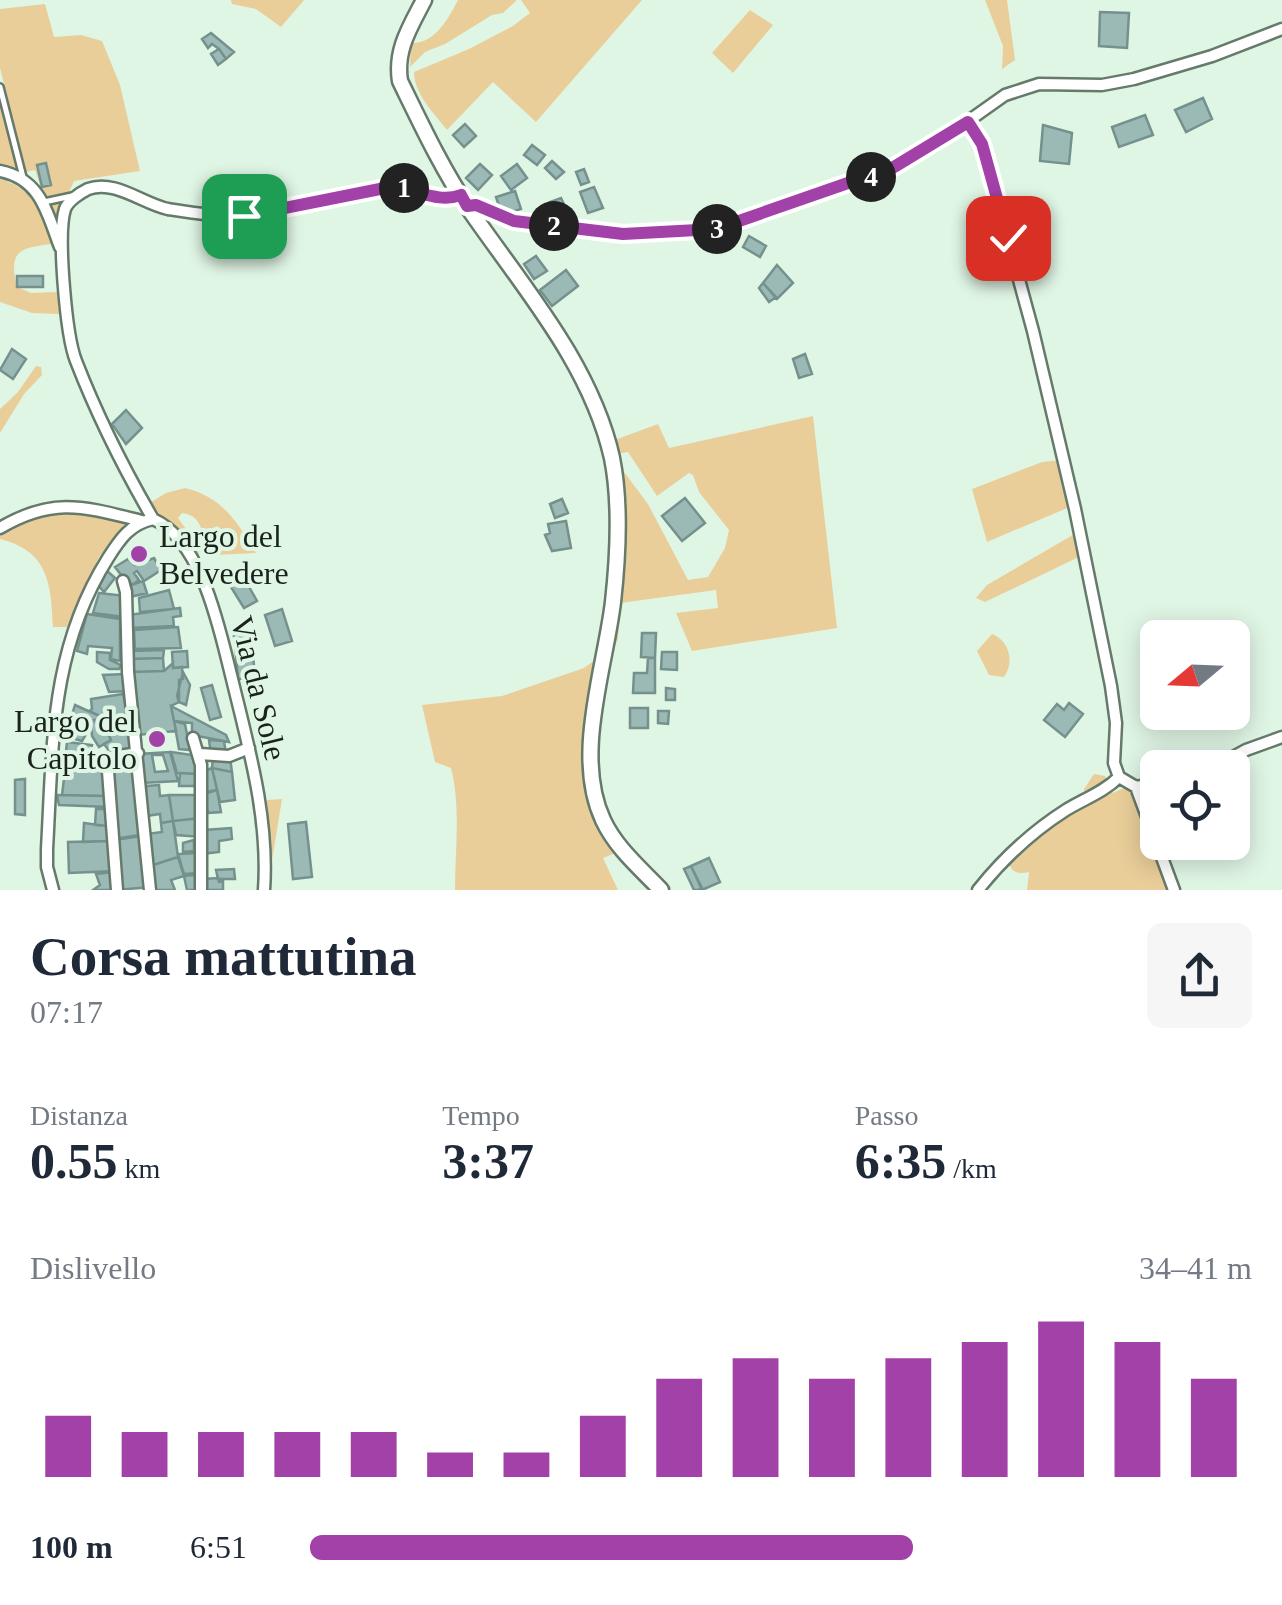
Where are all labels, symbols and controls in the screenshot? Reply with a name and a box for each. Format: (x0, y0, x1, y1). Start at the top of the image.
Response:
pin: 4 (846, 152, 896, 202)
text: 4 (864, 161, 878, 192)
pin: 1 (379, 163, 429, 213)
text: 1 (397, 172, 411, 203)
pin (202, 174, 287, 259)
icon: arrive (217, 189, 272, 244)
pin (966, 196, 1051, 281)
pin: 2 (529, 201, 579, 251)
pin: 3 (692, 204, 742, 254)
text: 2 (547, 210, 561, 241)
icon: check (981, 211, 1036, 266)
text: 3 (710, 213, 724, 244)
place label: Largo del Belvedere (159, 518, 289, 591)
marker: Largo del Belvedere (128, 543, 150, 565)
street label: Via da Sole (224, 612, 294, 764)
north arrow (1140, 620, 1250, 730)
map controls (1140, 620, 1250, 860)
place label: Largo del Capitolo (14, 703, 137, 776)
marker: Largo del Capitolo (146, 728, 168, 750)
button: locate (1140, 750, 1250, 860)
button: share (1147, 923, 1252, 1028)
text: Corsa mattutina (30, 926, 417, 987)
text: 07:17 (30, 994, 103, 1030)
text: Distanza (30, 1100, 128, 1131)
text: Tempo (442, 1100, 520, 1131)
text: Passo (855, 1100, 918, 1131)
text: 0.55 (30, 1133, 118, 1189)
text: 3:37 (442, 1133, 534, 1189)
text: 6:35 (855, 1133, 946, 1189)
text: km (118, 1153, 160, 1184)
text: /km (946, 1153, 997, 1184)
text: Dislivello (30, 1250, 156, 1286)
text: 34–41 m (1139, 1250, 1252, 1286)
text: 100 m (30, 1529, 113, 1565)
text: 6:51 (190, 1529, 247, 1565)

